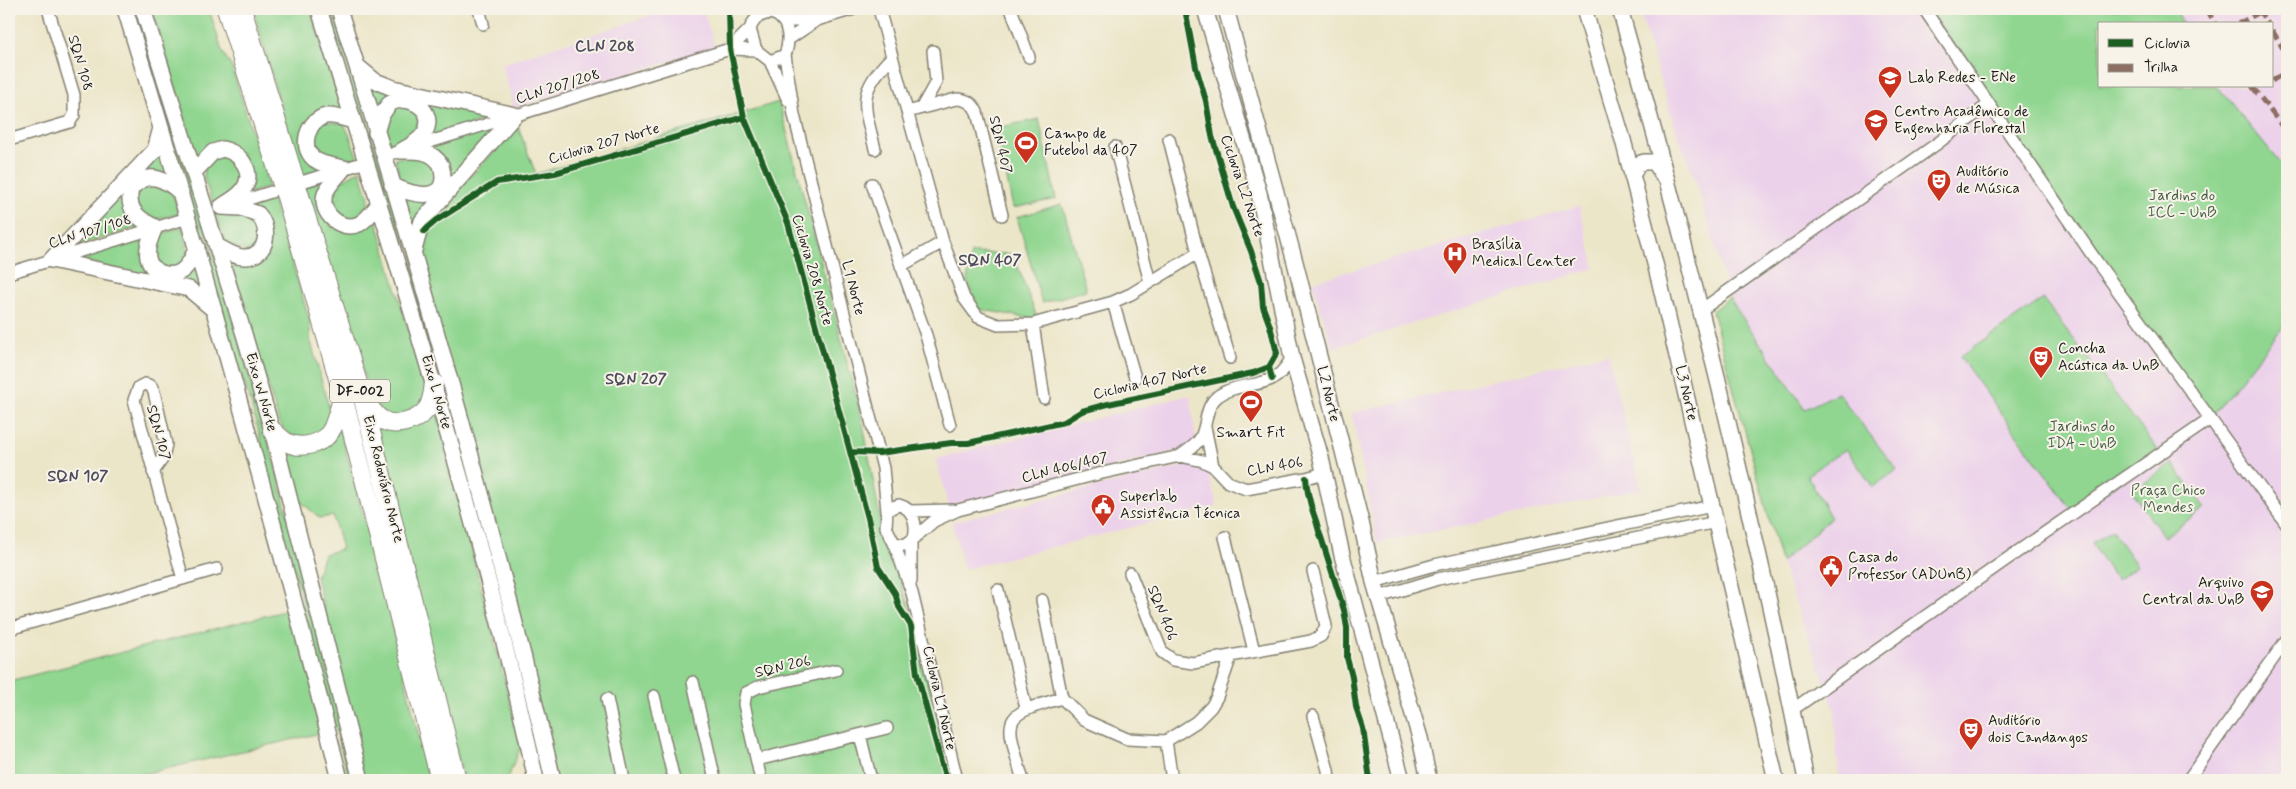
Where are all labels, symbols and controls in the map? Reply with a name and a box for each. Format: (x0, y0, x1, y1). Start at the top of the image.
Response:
legend (2098, 22, 2274, 88)
street label: SQN 108 (63, 33, 97, 93)
text: Ciclovia (2144, 34, 2190, 54)
district label: CLN 208 (575, 36, 635, 57)
text: Trilha (2144, 58, 2178, 78)
street label: CLN 207/208 (513, 65, 603, 109)
school or university icon: Lab Redes - ENe (1877, 65, 1903, 99)
place label: Lab Redes - ENe (1908, 68, 2016, 88)
place label: Centro Acadêmico de Engenharia Florestal (1894, 102, 2029, 140)
school or university icon: Centro Acadêmico de Engenharia Florestal (1863, 108, 1889, 142)
street label: SQN 407 (984, 114, 1016, 176)
street label: Ciclovia 207 Norte (546, 119, 662, 169)
place label: Campo de Futebol da 407 (1044, 124, 1138, 161)
sports icon: Campo de Futebol da 407 (1013, 130, 1039, 164)
street label: Ciclovia L2 Norte (1215, 132, 1269, 240)
place label: Auditório de Música (1956, 162, 2020, 199)
theatre icon: Auditório de Música (1926, 168, 1952, 202)
park label: Jardins do ICC - UnB (2148, 186, 2216, 223)
street label: CLN 107/108 (46, 210, 134, 254)
street label: Ciclovia 208 Norte (787, 212, 837, 328)
place label: Brasília Medical Center (1472, 235, 1576, 272)
hospital icon: Brasília Medical Center (1442, 241, 1468, 275)
district label: SQN 407 (958, 250, 1022, 271)
street label: L1 Norte (837, 258, 870, 318)
place label: Concha Acústica da UnB (2058, 339, 2159, 376)
theatre icon: Concha Acústica da UnB (2028, 345, 2054, 379)
street label: Eixo W Norte (240, 350, 282, 434)
street label: Eixo L Norte (416, 352, 456, 432)
street label: Ciclovia 407 Norte (1091, 359, 1209, 405)
street label: L3 Norte (1670, 363, 1702, 423)
street label: L2 Norte (1311, 364, 1345, 424)
district label: SQN 207 (605, 369, 667, 390)
road number: DF-002 (330, 380, 390, 402)
sports icon: Smart Fit (1238, 389, 1264, 423)
street label: SQN 107 (141, 403, 175, 463)
street label: Eixo Rodoviário Norte (357, 413, 409, 545)
park label: Jardins do IDA - UnB (2048, 417, 2116, 454)
place label: Smart Fit (1216, 423, 1286, 443)
street label: CLN 406/407 (1020, 448, 1110, 488)
street label: CLN 406 (1245, 452, 1305, 482)
district label: SQN 107 (47, 466, 109, 487)
park label: Praça Chico Mendes (2131, 481, 2205, 518)
place label: Superlab Assistência Técnica (1120, 487, 1240, 524)
public building icon: Superlab Assistência Técnica (1090, 493, 1116, 527)
place label: Casa do Professor (ADUnB) (1848, 548, 1972, 585)
public building icon: Casa do Professor (ADUnB) (1818, 554, 1844, 588)
place label: Arquivo Central da UnB (2142, 573, 2244, 610)
school or university icon: Arquivo Central da UnB (2249, 579, 2275, 613)
street label: SQN 406 (1142, 582, 1182, 644)
street label: Ciclovia L1 Norte (917, 644, 961, 752)
street label: SQN 206 (753, 651, 813, 683)
place label: Auditório dois Candangos (1988, 711, 2088, 748)
theatre icon: Auditório dois Candangos (1958, 717, 1984, 751)

